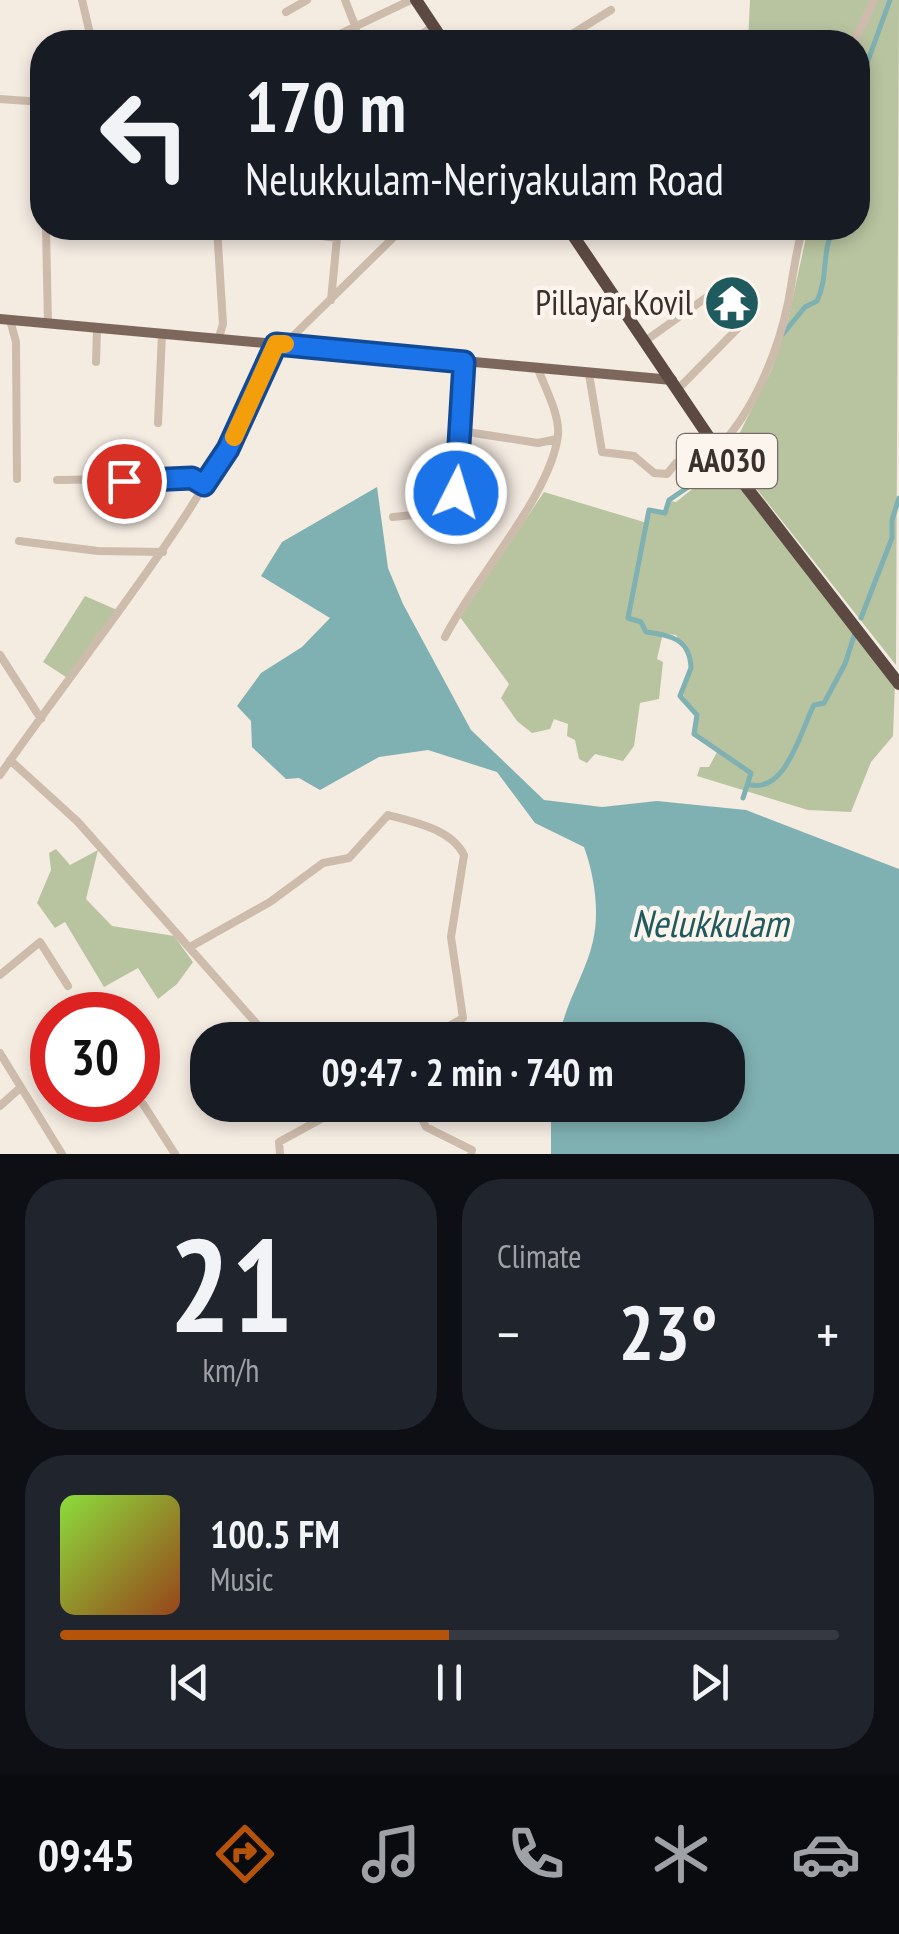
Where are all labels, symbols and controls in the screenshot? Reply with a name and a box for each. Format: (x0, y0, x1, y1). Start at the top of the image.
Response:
text: 170 m (245, 61, 406, 151)
icon: left (80, 70, 210, 200)
text: Nelukkulam-Neriyakulam Road (245, 149, 724, 207)
temple icon: Pillayar Kovil (702, 273, 762, 333)
place label: Pillayar Kovil (535, 279, 693, 325)
road number: AA030 (677, 434, 777, 488)
pin (82, 439, 167, 524)
position arrow (404, 441, 508, 545)
icon: arrive (97, 454, 152, 509)
water label: Nelukkulam (632, 898, 790, 947)
speed limit sign: 30 (30, 992, 160, 1122)
text: 09:47 · 2 min · 740 m (321, 1047, 614, 1096)
text: 21 (169, 1200, 293, 1368)
text: Climate (497, 1235, 581, 1277)
text: 23° (618, 1284, 718, 1381)
text: − (497, 1298, 520, 1369)
text: + (816, 1298, 839, 1369)
text: km/h (203, 1349, 259, 1391)
text: 100.5 FM (210, 1509, 340, 1558)
text: Music (210, 1558, 273, 1600)
icon: previous (162, 1655, 217, 1710)
icon: pause (422, 1655, 477, 1710)
icon: next (682, 1655, 737, 1710)
icon: directions (210, 1819, 280, 1889)
icon: music (356, 1819, 426, 1889)
icon: phone (501, 1819, 571, 1889)
icon: climate (646, 1819, 716, 1889)
icon: car (791, 1819, 861, 1889)
text: 09:45 (38, 1825, 135, 1883)

